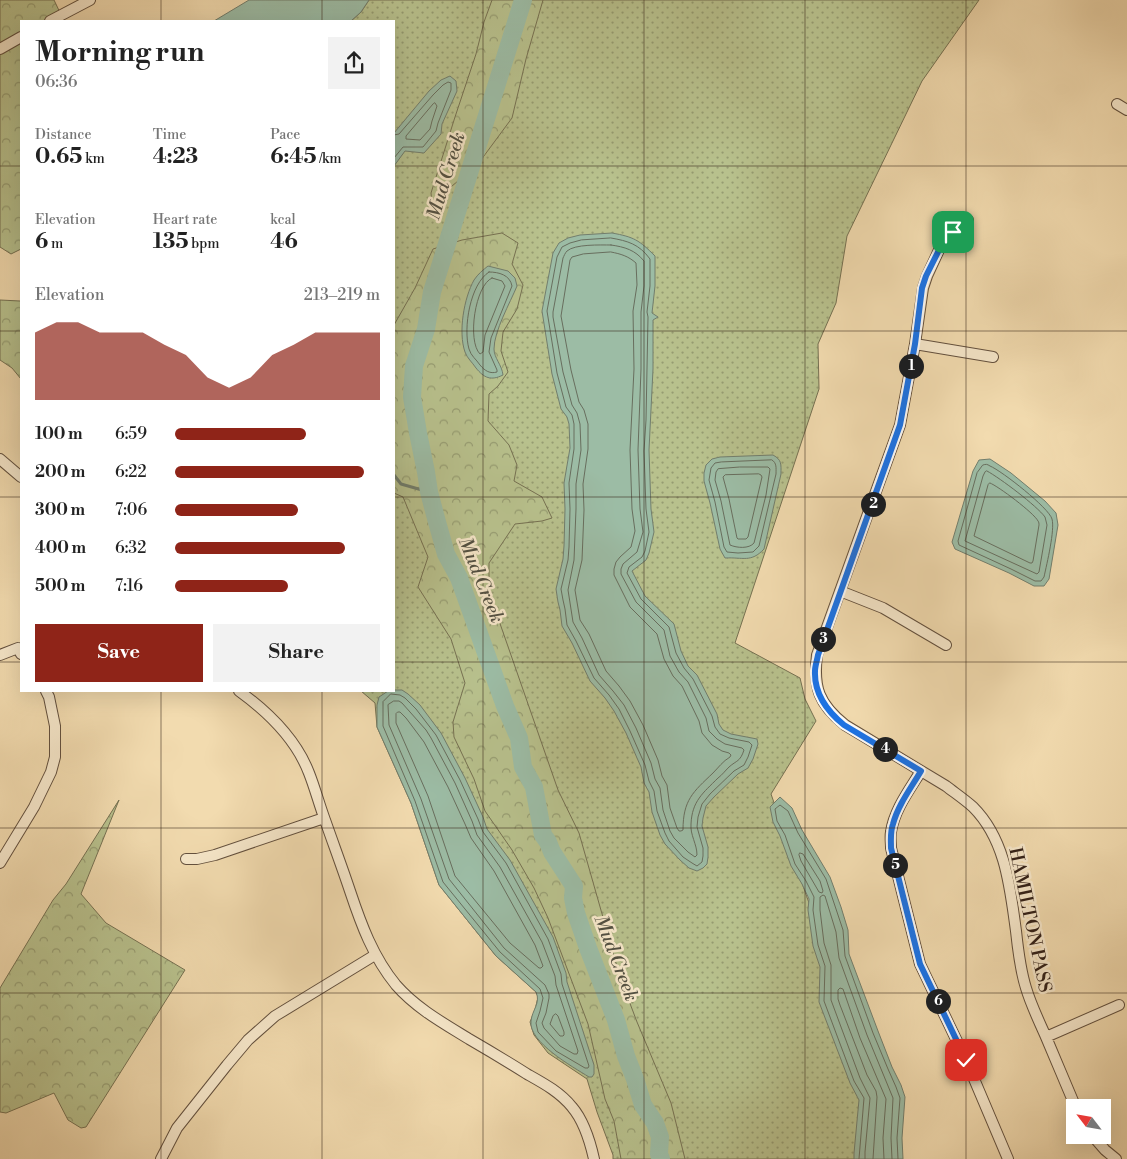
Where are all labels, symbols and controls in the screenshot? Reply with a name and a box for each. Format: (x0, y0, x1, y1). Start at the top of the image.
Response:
text: Morning run (35, 35, 204, 70)
button: share (328, 37, 380, 89)
text: 06:36 (35, 72, 77, 92)
text: Distance (35, 126, 92, 144)
text: Time (153, 126, 186, 144)
text: Pace (270, 126, 300, 144)
water label: Mud Creek (421, 129, 471, 223)
text: 0.65 (35, 144, 82, 170)
text: 4:23 (153, 144, 198, 170)
text: 6:45 (270, 144, 316, 170)
text: km (82, 150, 105, 168)
text: /km (316, 150, 342, 168)
text: Elevation (35, 211, 96, 229)
text: Heart rate (153, 211, 217, 229)
text: kcal (270, 211, 296, 229)
pin (932, 211, 974, 253)
icon: arrive (939, 218, 967, 246)
text: 6 (35, 229, 48, 255)
text: 135 (153, 229, 188, 255)
text: 46 (270, 229, 298, 255)
text: m (48, 235, 63, 253)
text: bpm (188, 235, 220, 253)
text: Elevation (35, 285, 104, 305)
text: 213–219 m (304, 285, 380, 305)
pin: 1 (898, 354, 924, 378)
text: 1 (908, 357, 915, 375)
text: 100 m (35, 424, 83, 444)
text: 6:59 (115, 424, 147, 444)
text: 200 m (35, 462, 85, 482)
text: 6:22 (115, 462, 147, 482)
pin: 2 (860, 492, 886, 516)
text: 2 (869, 495, 878, 513)
text: 300 m (35, 500, 85, 520)
text: 7:06 (115, 500, 147, 520)
water label: Mud Creek (453, 534, 509, 627)
text: 400 m (35, 538, 86, 558)
text: 6:32 (115, 538, 146, 558)
text: 500 m (35, 576, 85, 596)
text: 7:16 (115, 576, 143, 596)
button: Save (35, 624, 203, 682)
button: Share (213, 624, 380, 682)
pin: 3 (810, 626, 836, 652)
text: 3 (819, 630, 828, 648)
pin: 4 (872, 736, 898, 762)
text: 4 (881, 740, 890, 758)
street label: HAMILTON PASS (1003, 845, 1057, 995)
pin: 5 (882, 852, 908, 878)
text: 5 (891, 856, 900, 874)
water label: Mud Creek (589, 911, 643, 1005)
pin: 6 (926, 988, 950, 1014)
text: 6 (934, 992, 943, 1010)
pin (945, 1039, 987, 1081)
icon: check (952, 1046, 980, 1074)
north arrow (1066, 1099, 1111, 1144)
map controls (1066, 1099, 1111, 1144)

